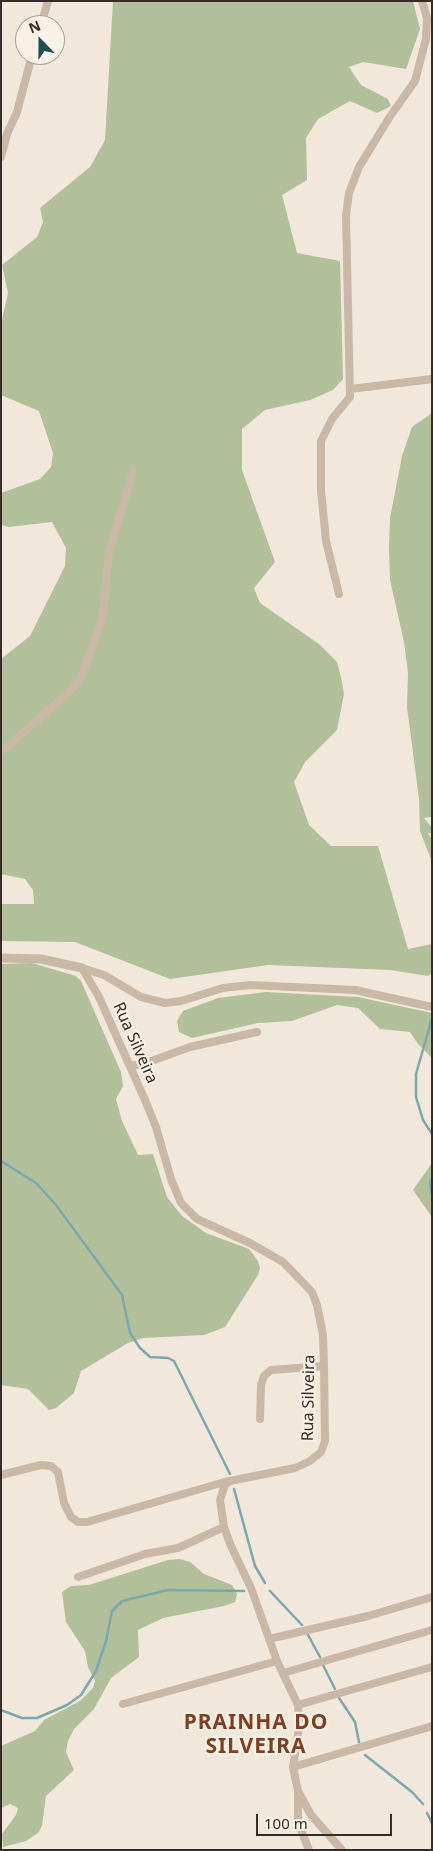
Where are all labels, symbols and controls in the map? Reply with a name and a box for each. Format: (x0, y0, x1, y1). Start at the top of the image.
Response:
north arrow (15, 15, 65, 65)
text: N (26, 16, 43, 38)
street label: Rua Silveira (109, 1000, 161, 1086)
street label: Rua Silveira (299, 1355, 319, 1441)
district label: PRAINHA DO SILVEIRA (182, 1710, 330, 1760)
scale bar (258, 1804, 394, 1836)
text: 100 m (264, 1813, 308, 1833)

